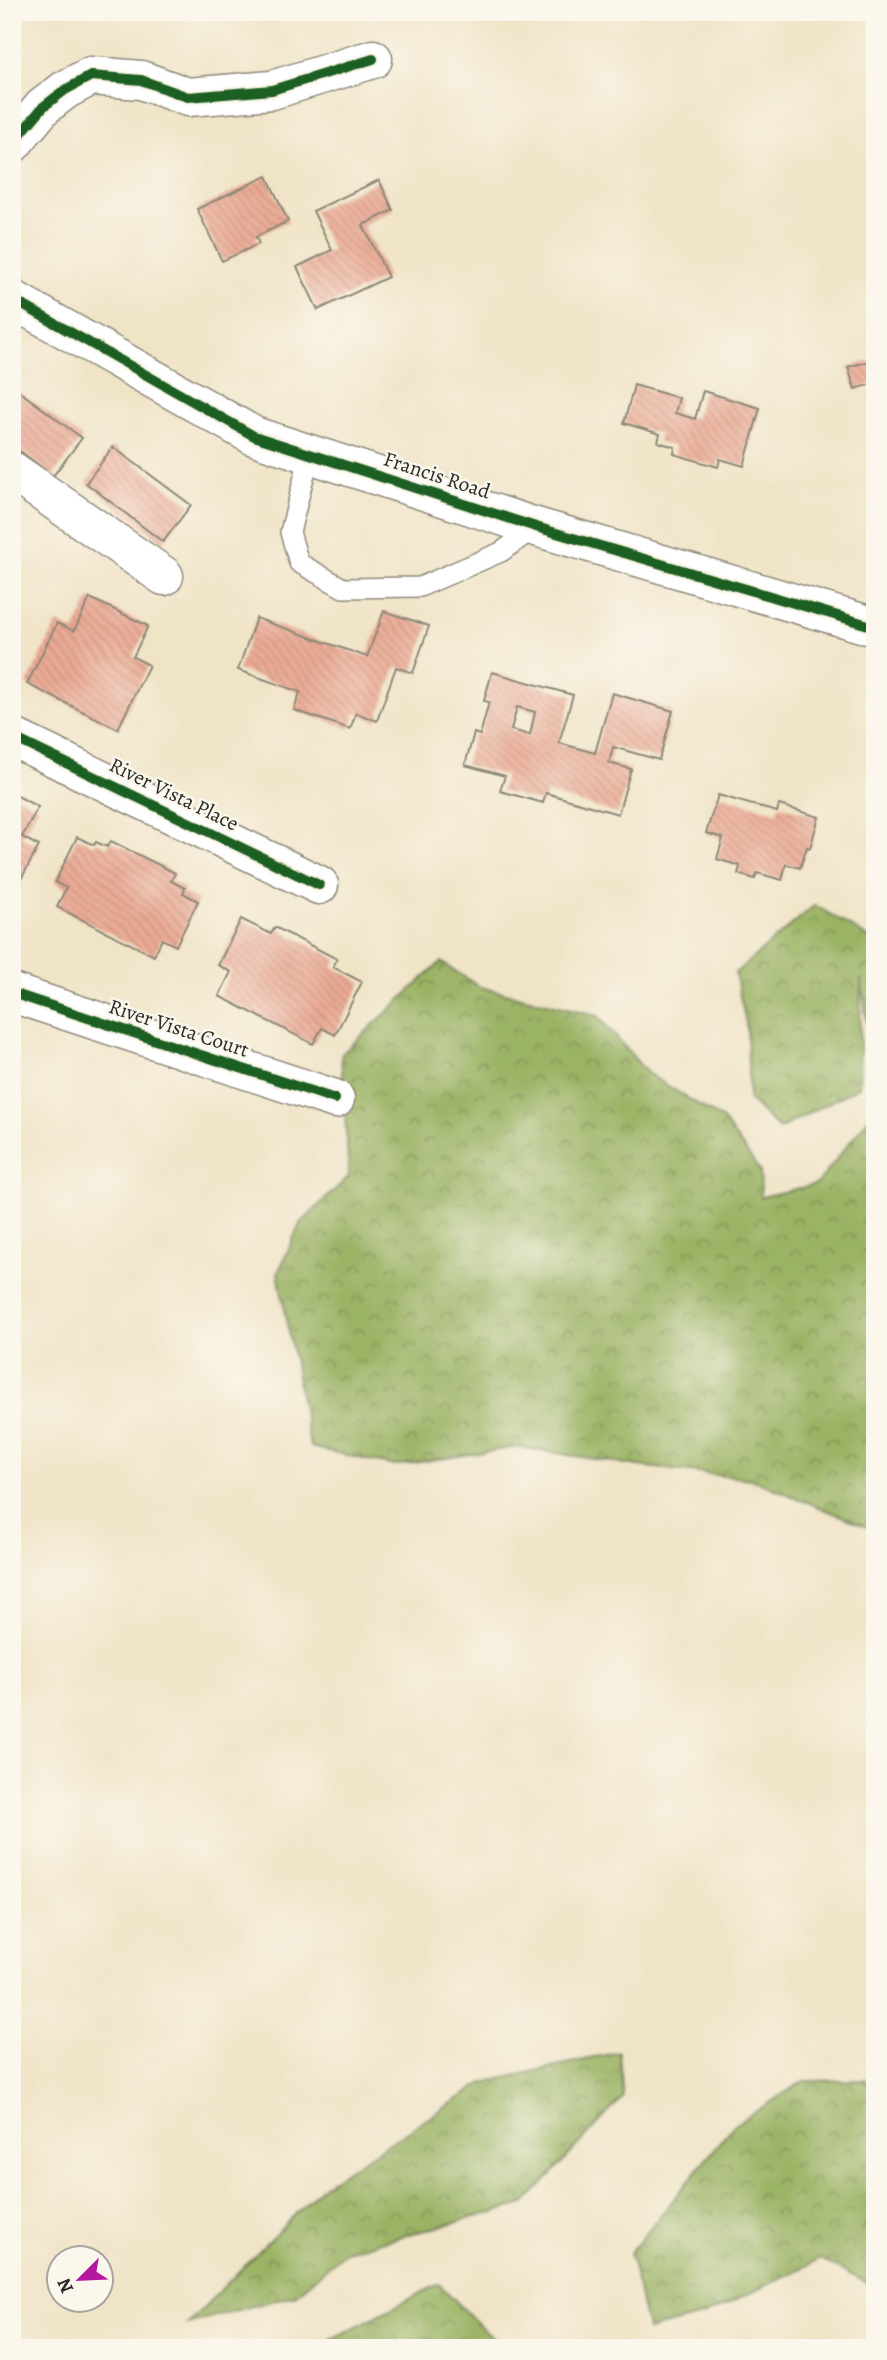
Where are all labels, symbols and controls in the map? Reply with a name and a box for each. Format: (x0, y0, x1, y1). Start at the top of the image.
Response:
street label: Francis Road (380, 445, 495, 506)
street label: River Vista Place (105, 751, 243, 837)
street label: River Vista Court (105, 992, 253, 1064)
north arrow (46, 2244, 116, 2314)
text: N (51, 2274, 80, 2297)

